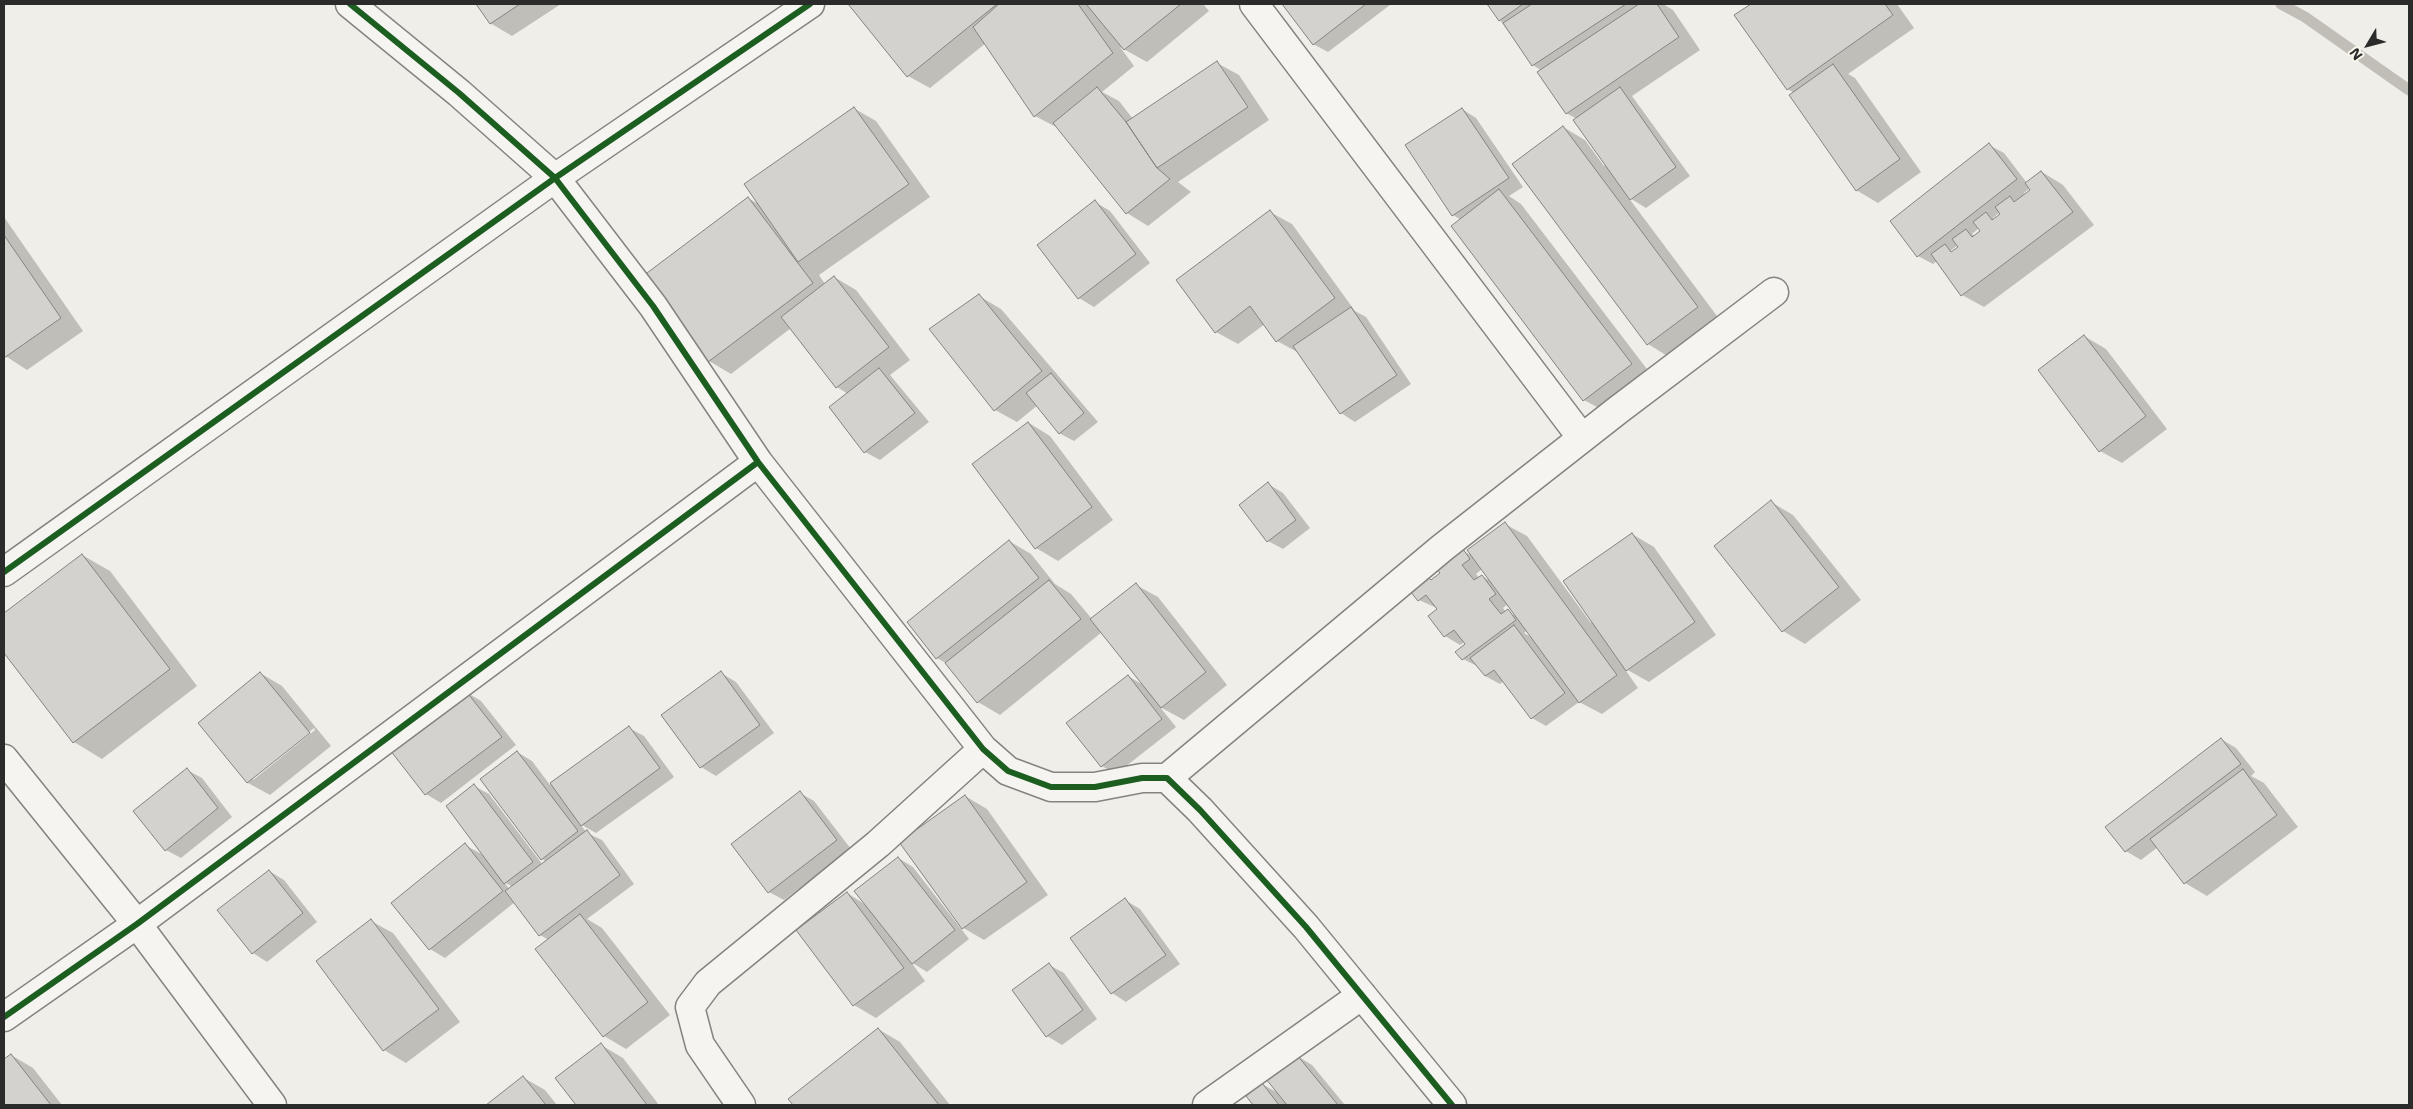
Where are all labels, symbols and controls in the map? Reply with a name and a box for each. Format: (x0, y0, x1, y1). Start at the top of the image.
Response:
north arrow (2343, 20, 2393, 70)
text: N (2345, 44, 2367, 64)

